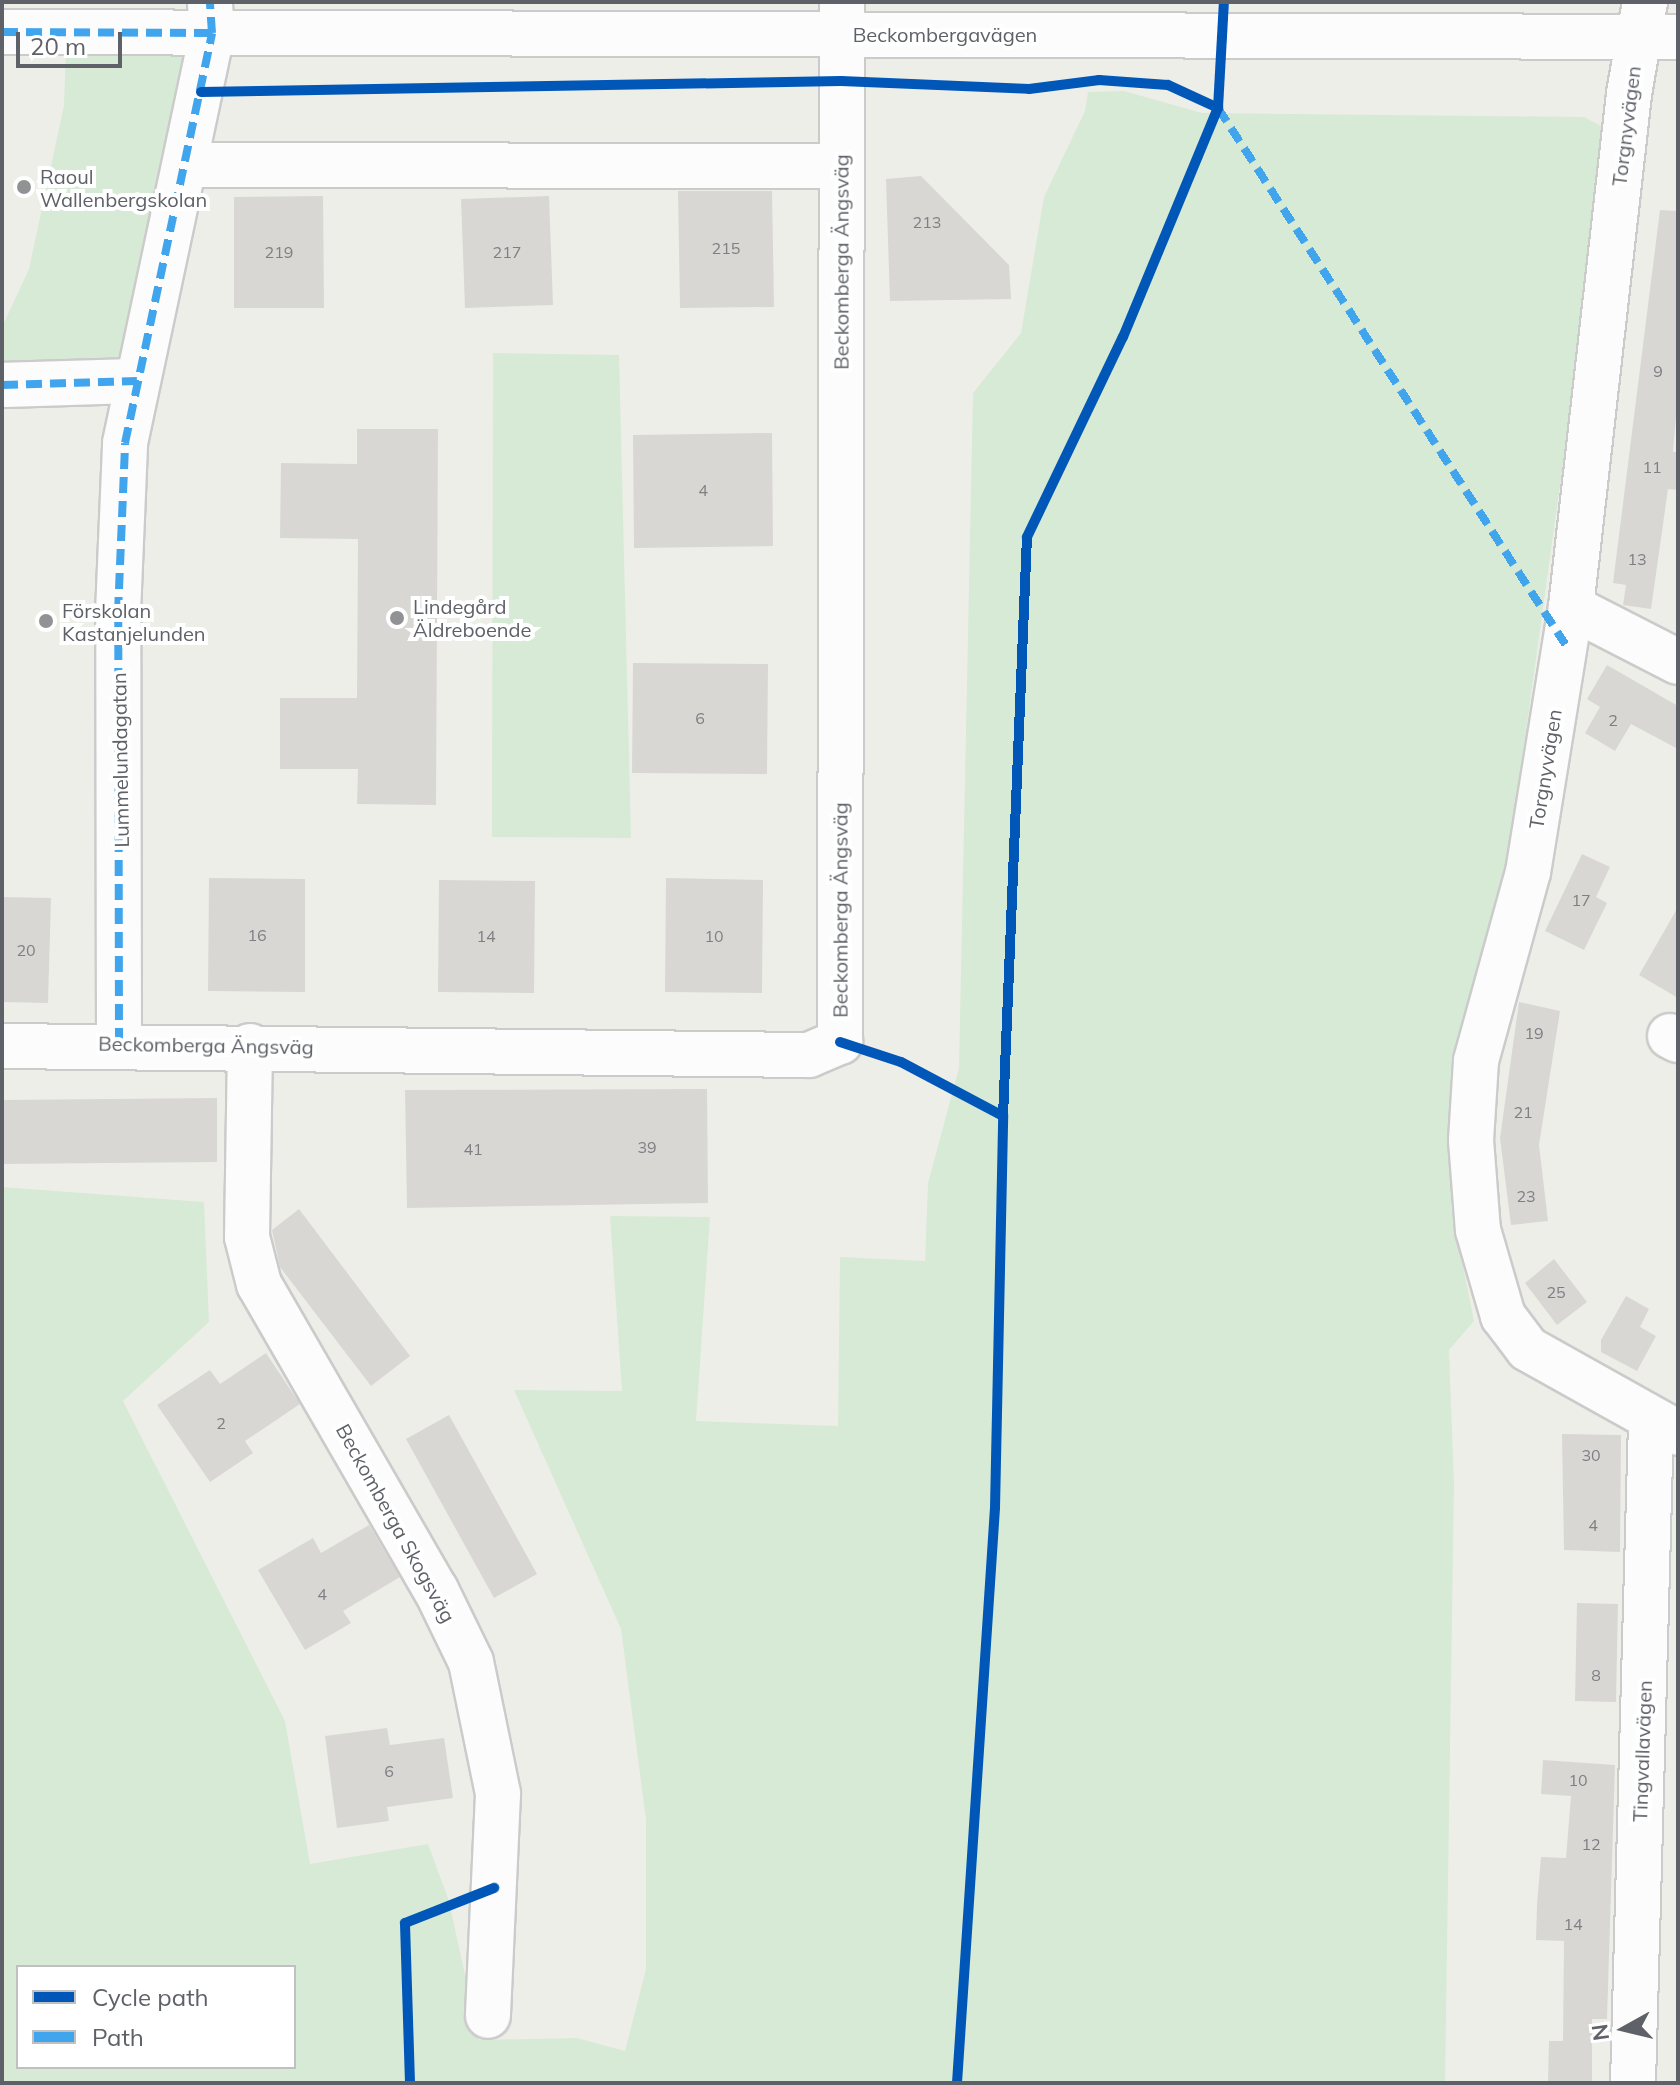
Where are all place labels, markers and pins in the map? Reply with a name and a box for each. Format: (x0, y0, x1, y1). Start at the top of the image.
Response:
place label: Raoul Wallenbergskolan (40, 164, 207, 211)
marker: Raoul Wallenbergskolan (15, 178, 33, 196)
place label: Lindegård Äldreboende (413, 594, 531, 641)
place label: Förskolan Kastanjelunden (62, 598, 205, 645)
marker: Lindegård Äldreboende (388, 609, 406, 627)
marker: Förskolan Kastanjelunden (37, 612, 55, 630)

